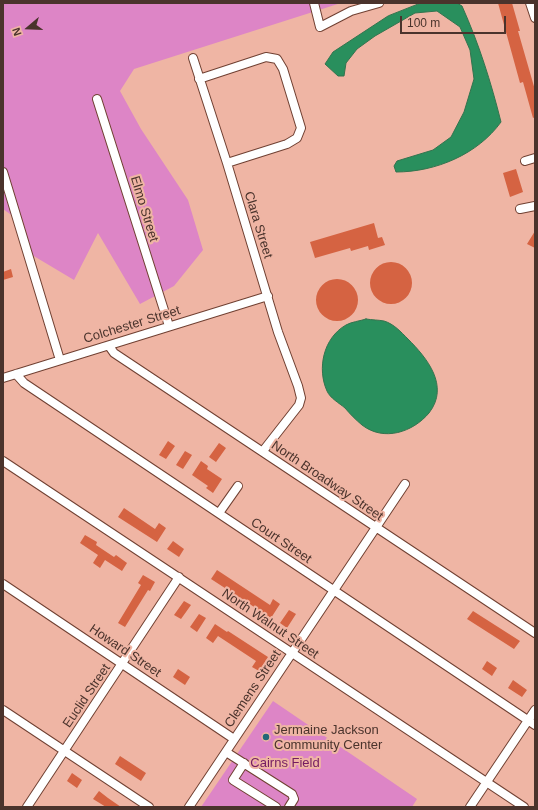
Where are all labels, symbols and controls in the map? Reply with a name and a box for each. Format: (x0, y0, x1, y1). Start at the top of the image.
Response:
north arrow (8, 8, 48, 48)
scale bar (402, 8, 508, 34)
text: 100 m (407, 16, 440, 30)
text: N (10, 26, 24, 38)
street label: Elmo Street (127, 174, 161, 244)
street label: Clara Street (240, 190, 276, 260)
street label: Colchester Street (82, 303, 182, 347)
street label: North Broadway Street (268, 438, 386, 524)
street label: Court Street (248, 515, 314, 567)
street label: North Walnut Street (219, 586, 321, 662)
street label: Howard Street (86, 621, 164, 681)
street label: Clemens Street (221, 648, 285, 730)
street label: Euclid Street (60, 661, 114, 731)
place label: Jermaine Jackson Community Center (274, 722, 382, 753)
marker: Jermaine Jackson Community Center (261, 732, 271, 742)
park label: Cairns Field (250, 755, 320, 771)

